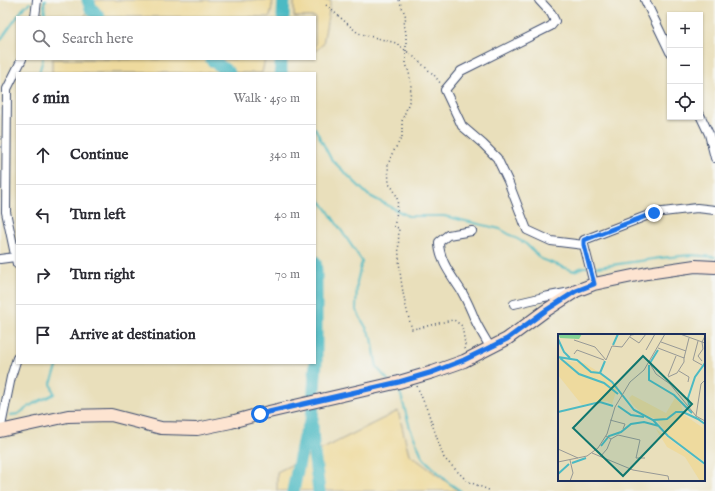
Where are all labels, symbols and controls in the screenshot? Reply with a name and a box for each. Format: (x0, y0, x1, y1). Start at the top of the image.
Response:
map controls (667, 12, 703, 120)
button: + (667, 12, 703, 48)
search box (16, 16, 316, 60)
icon: search (30, 27, 52, 49)
text: Search here (62, 29, 133, 48)
button: − (667, 48, 703, 84)
button: locate (667, 84, 703, 120)
text: 6 min (32, 88, 70, 109)
text: Walk · 450 m (233, 90, 300, 107)
icon: ahead (32, 144, 54, 166)
text: Continue (70, 145, 128, 164)
text: 340 m (270, 146, 300, 163)
icon: left (32, 204, 54, 226)
route end (645, 204, 663, 222)
text: Turn left (70, 205, 126, 224)
text: 40 m (274, 206, 300, 223)
icon: right (32, 264, 54, 286)
text: Turn right (70, 265, 135, 284)
text: 70 m (275, 266, 300, 283)
icon: arrive (32, 324, 54, 346)
text: Arrive at destination (70, 325, 196, 344)
inset map (558, 334, 705, 481)
route start (251, 405, 269, 423)

